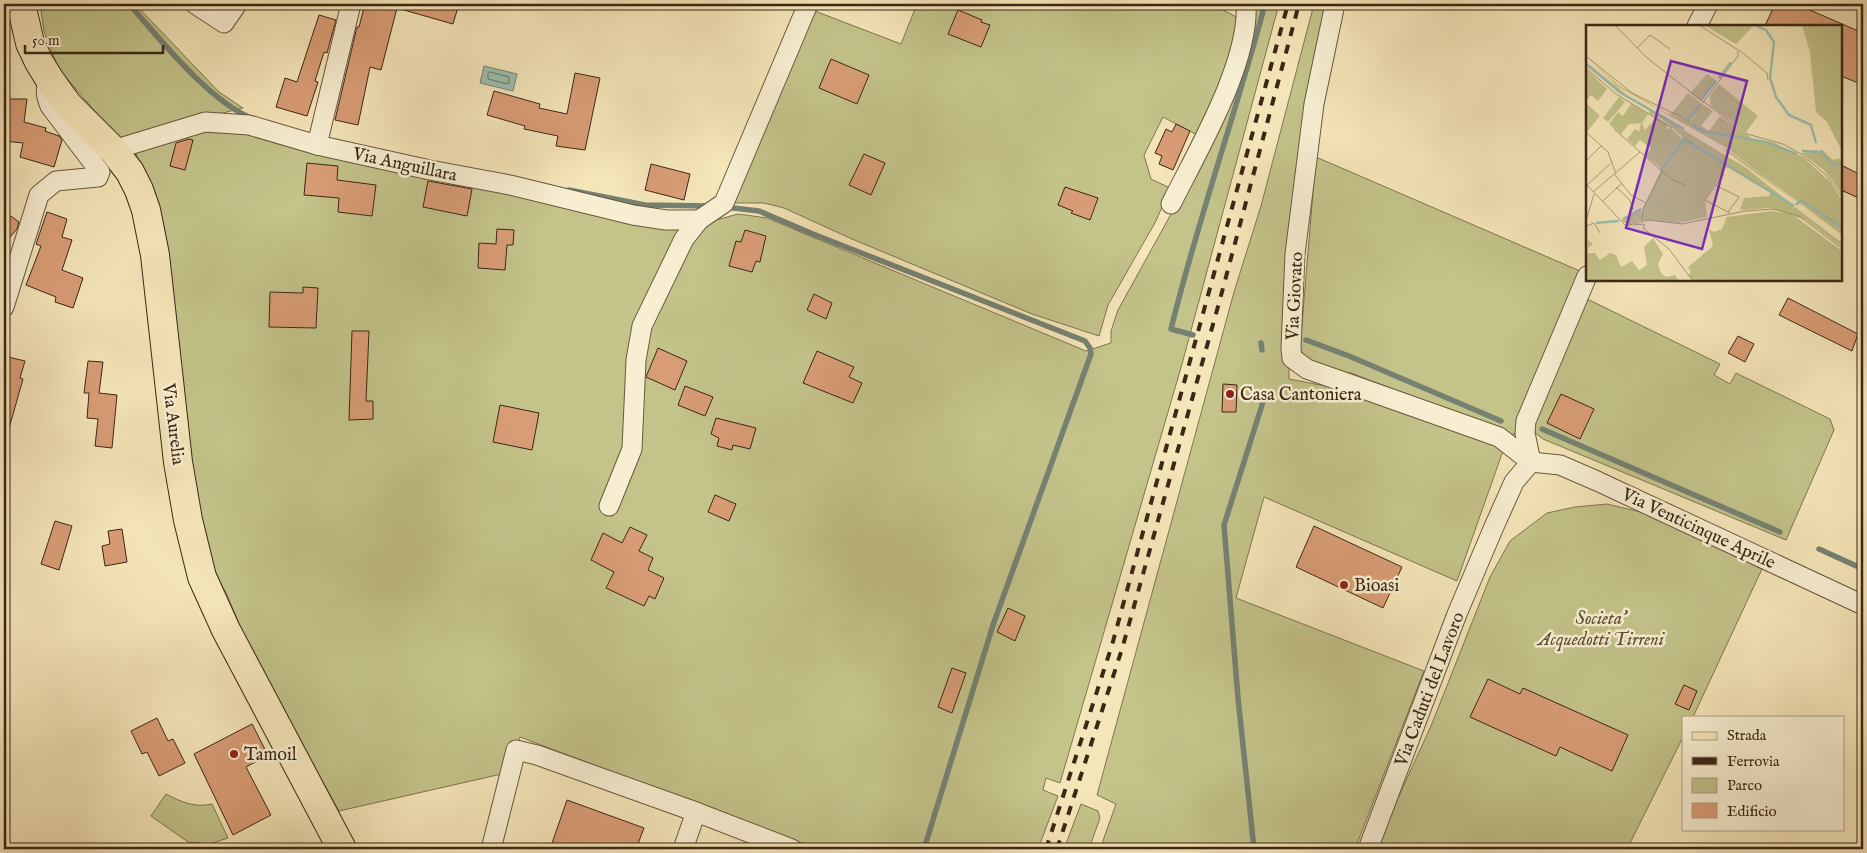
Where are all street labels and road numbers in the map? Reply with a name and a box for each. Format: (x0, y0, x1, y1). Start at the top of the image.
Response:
street label: Via Anguillara (349, 143, 459, 188)
street label: Via Giovato (1282, 251, 1309, 342)
street label: Via Aurelia (156, 381, 189, 467)
street label: Via Venticinque Aprile (1617, 483, 1779, 575)
street label: Via Caduti del Lavoro (1390, 609, 1471, 771)

